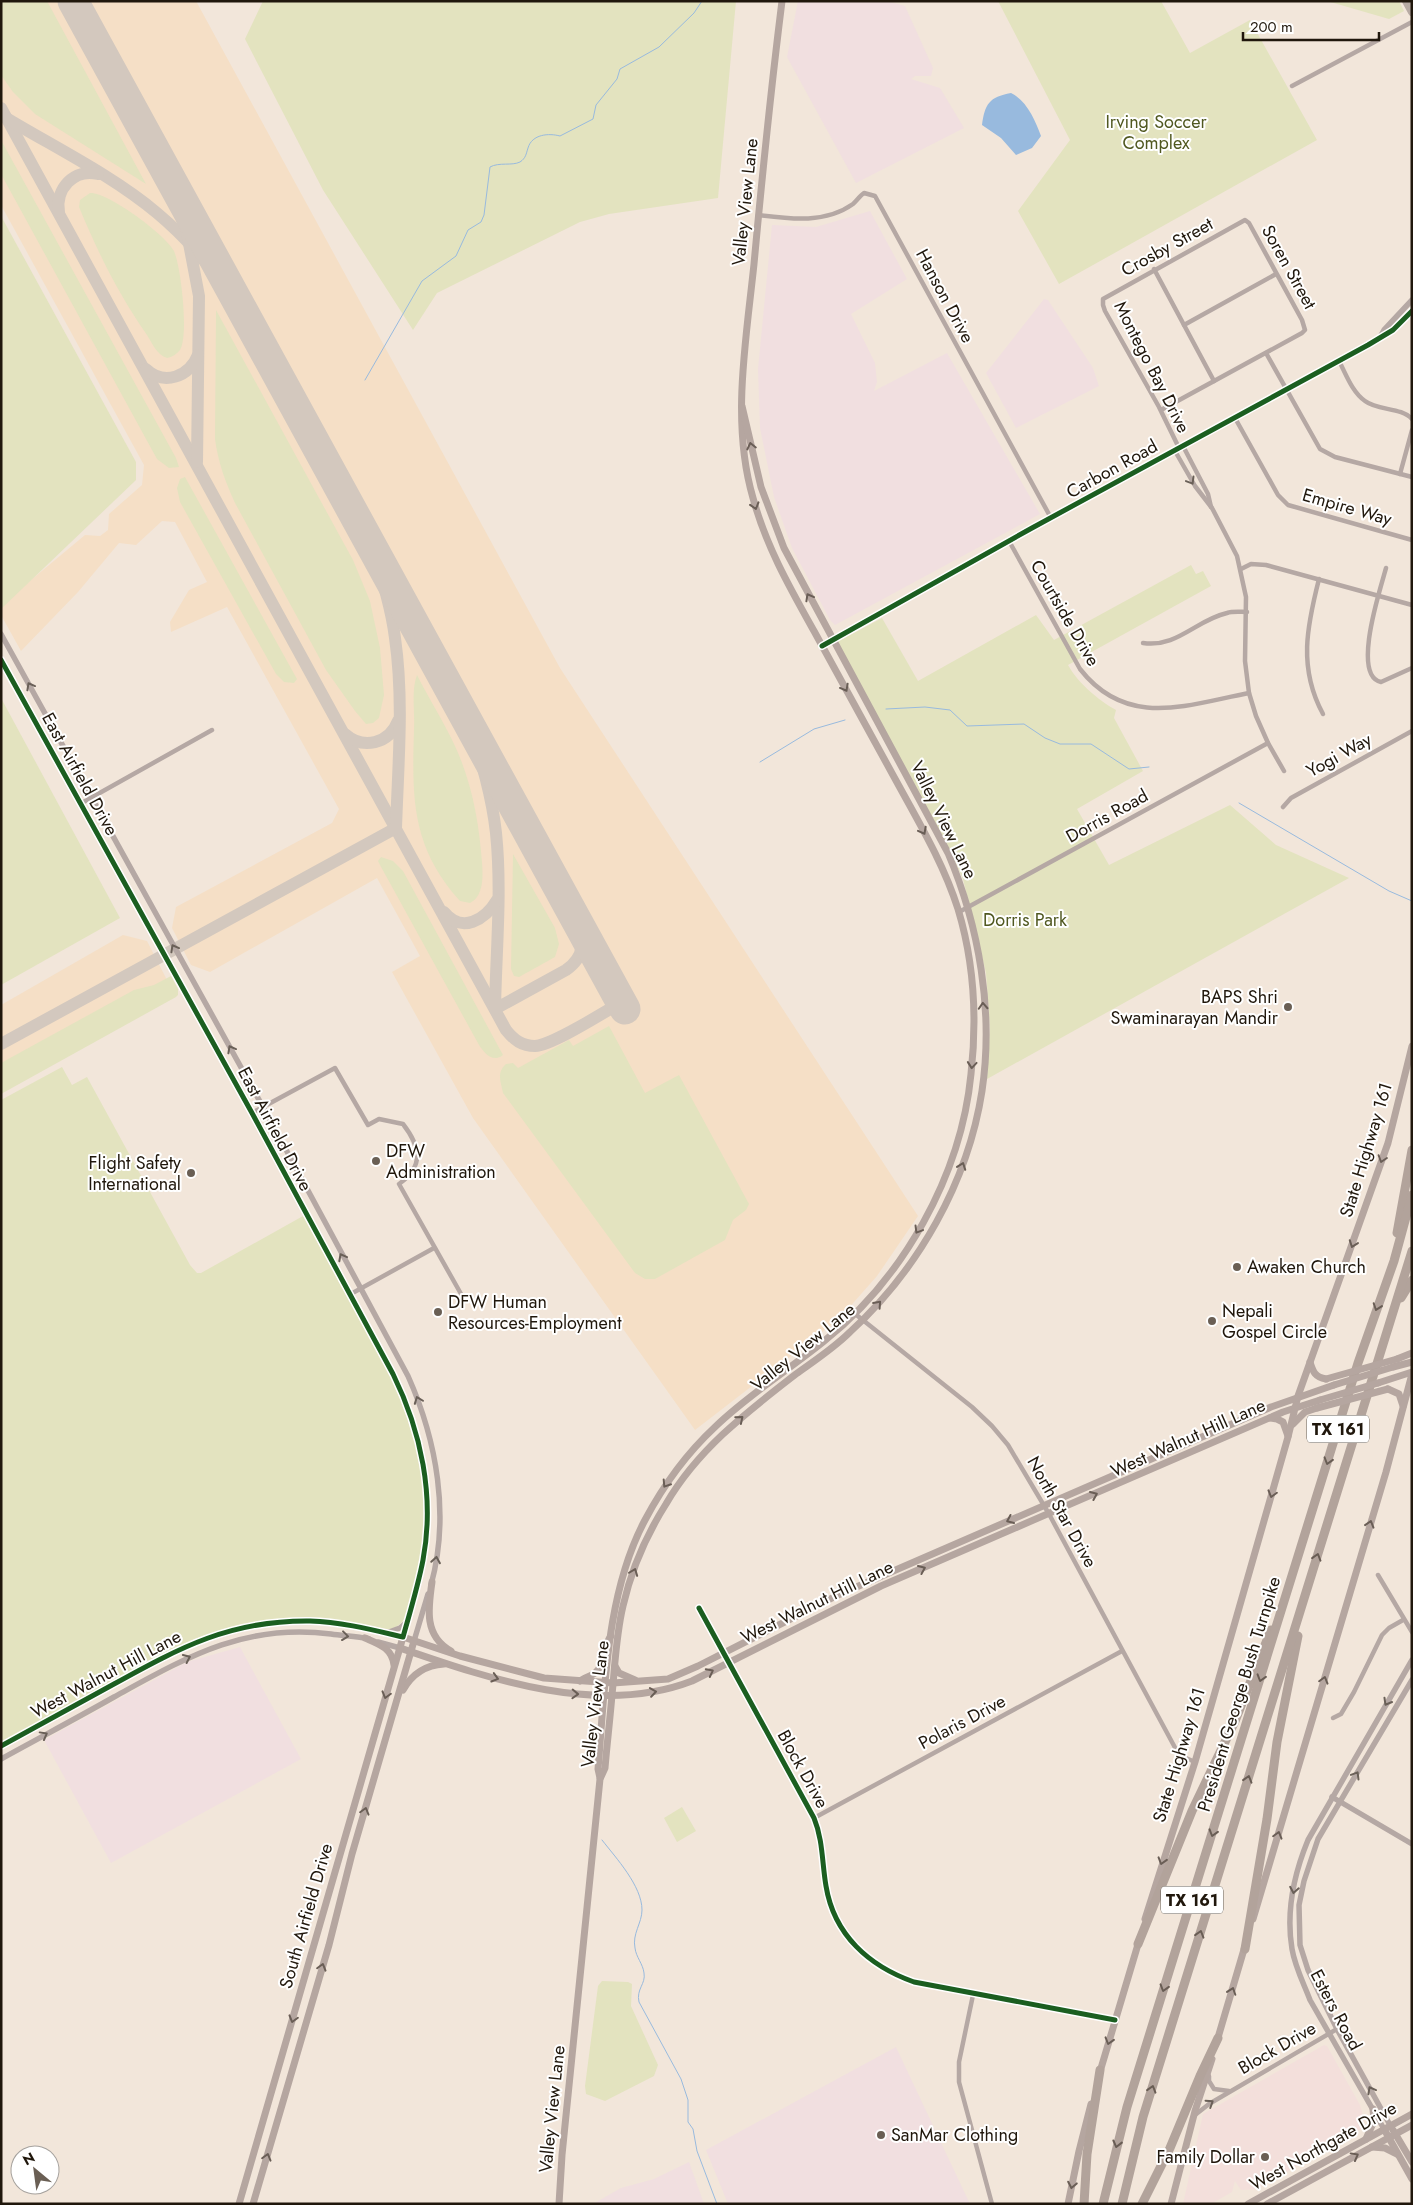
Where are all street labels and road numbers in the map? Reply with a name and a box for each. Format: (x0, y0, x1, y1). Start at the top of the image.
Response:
street label: Valley View Lane (725, 137, 765, 267)
street label: Crosby Street (1116, 211, 1218, 283)
street label: Soren Street (1255, 220, 1323, 314)
street label: Hanson Drive (909, 244, 981, 348)
street label: Montego Bay Drive (1108, 297, 1196, 437)
street label: Carbon Road (1062, 433, 1162, 505)
street label: Empire Way (1299, 482, 1395, 532)
street label: Courtside Drive (1024, 555, 1106, 671)
street label: East Airfield Drive (35, 708, 125, 840)
street label: Yogi Way (1302, 726, 1376, 784)
street label: Valley View Lane (904, 757, 984, 883)
street label: Dorris Road (1061, 783, 1153, 849)
street label: East Airfield Drive (231, 1062, 319, 1196)
street label: State Highway 161 (1333, 1079, 1399, 1221)
street label: Valley View Lane (745, 1297, 861, 1397)
street label: West Walnut Hill Lane (1107, 1392, 1269, 1484)
road number: TX 161 (1307, 1416, 1369, 1442)
street label: North Star Drive (1021, 1452, 1103, 1572)
street label: West Walnut Hill Lane (736, 1554, 898, 1650)
street label: President George Bush Turnpike (1191, 1573, 1287, 1815)
street label: West Walnut Hill Lane (26, 1623, 186, 1725)
street label: Valley View Lane (574, 1639, 616, 1769)
street label: State Highway 161 (1146, 1684, 1212, 1826)
street label: Polaris Drive (914, 1688, 1010, 1756)
street label: Block Drive (771, 1725, 835, 1813)
street label: South Airfield Drive (273, 1840, 339, 1992)
road number: TX 161 (1161, 1886, 1223, 1914)
street label: Esters Road (1304, 1965, 1368, 2055)
street label: Block Drive (1233, 2015, 1321, 2081)
street label: Valley View Lane (532, 2044, 572, 2174)
street label: West Northgate Drive (1245, 2095, 1401, 2197)

